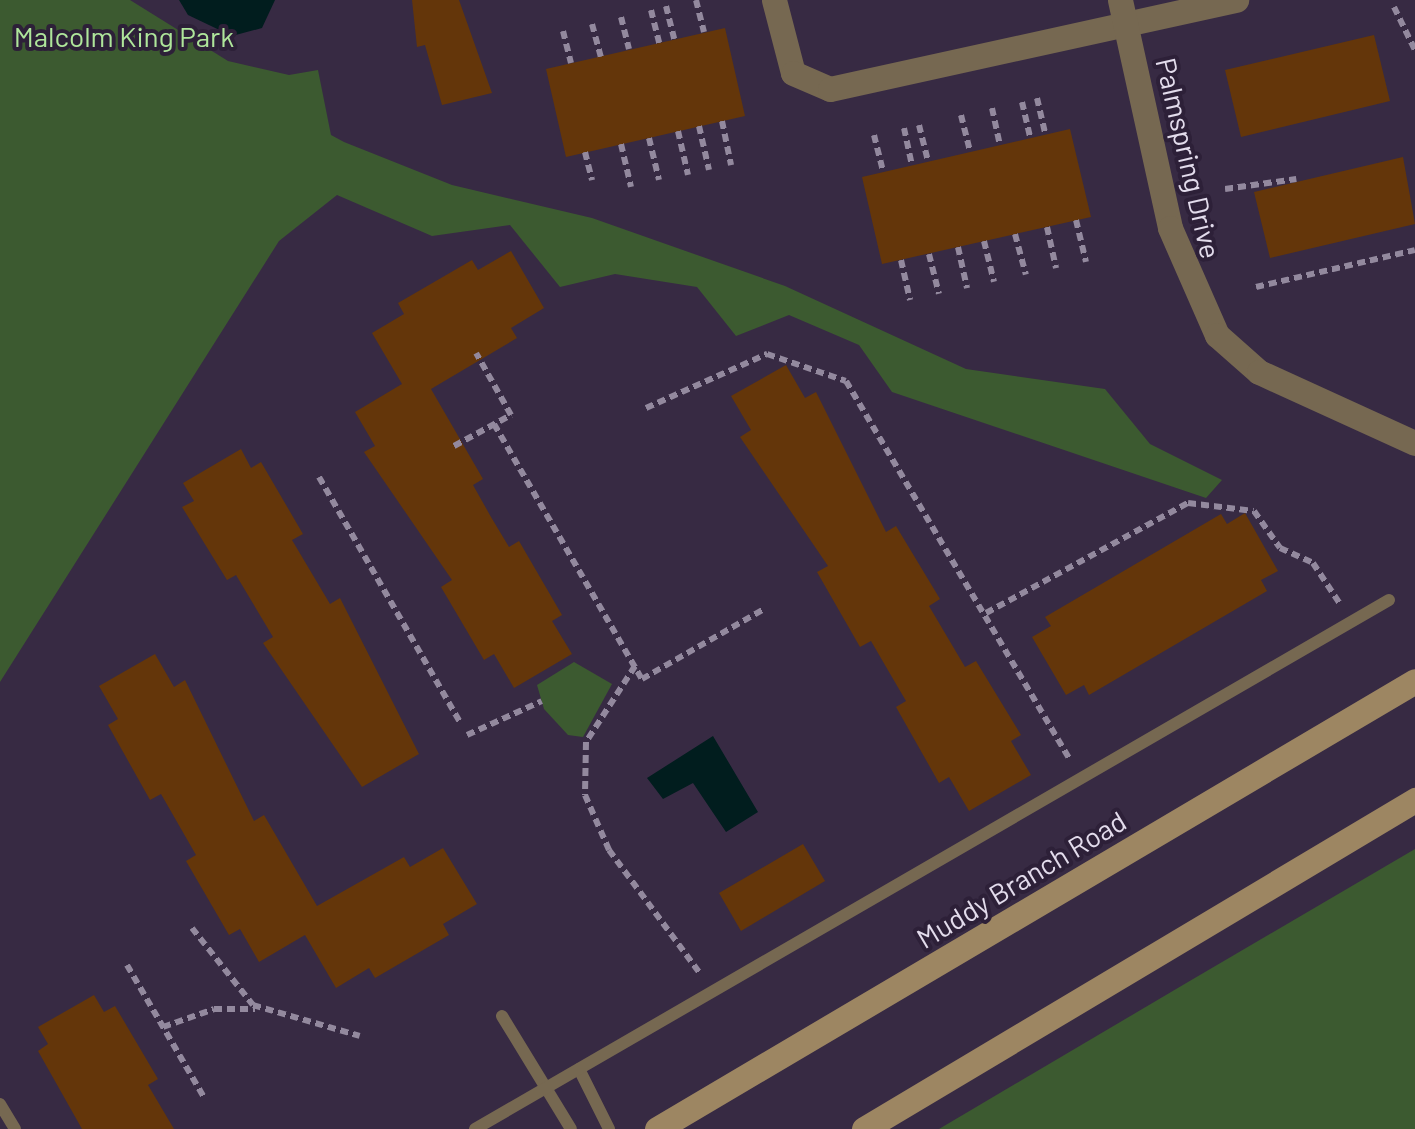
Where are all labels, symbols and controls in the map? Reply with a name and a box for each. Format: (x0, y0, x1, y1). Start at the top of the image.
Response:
park label: Malcolm King Park (14, 19, 234, 53)
street label: Palmspring Drive (1150, 54, 1228, 262)
street label: Muddy Branch Road (910, 803, 1132, 955)

